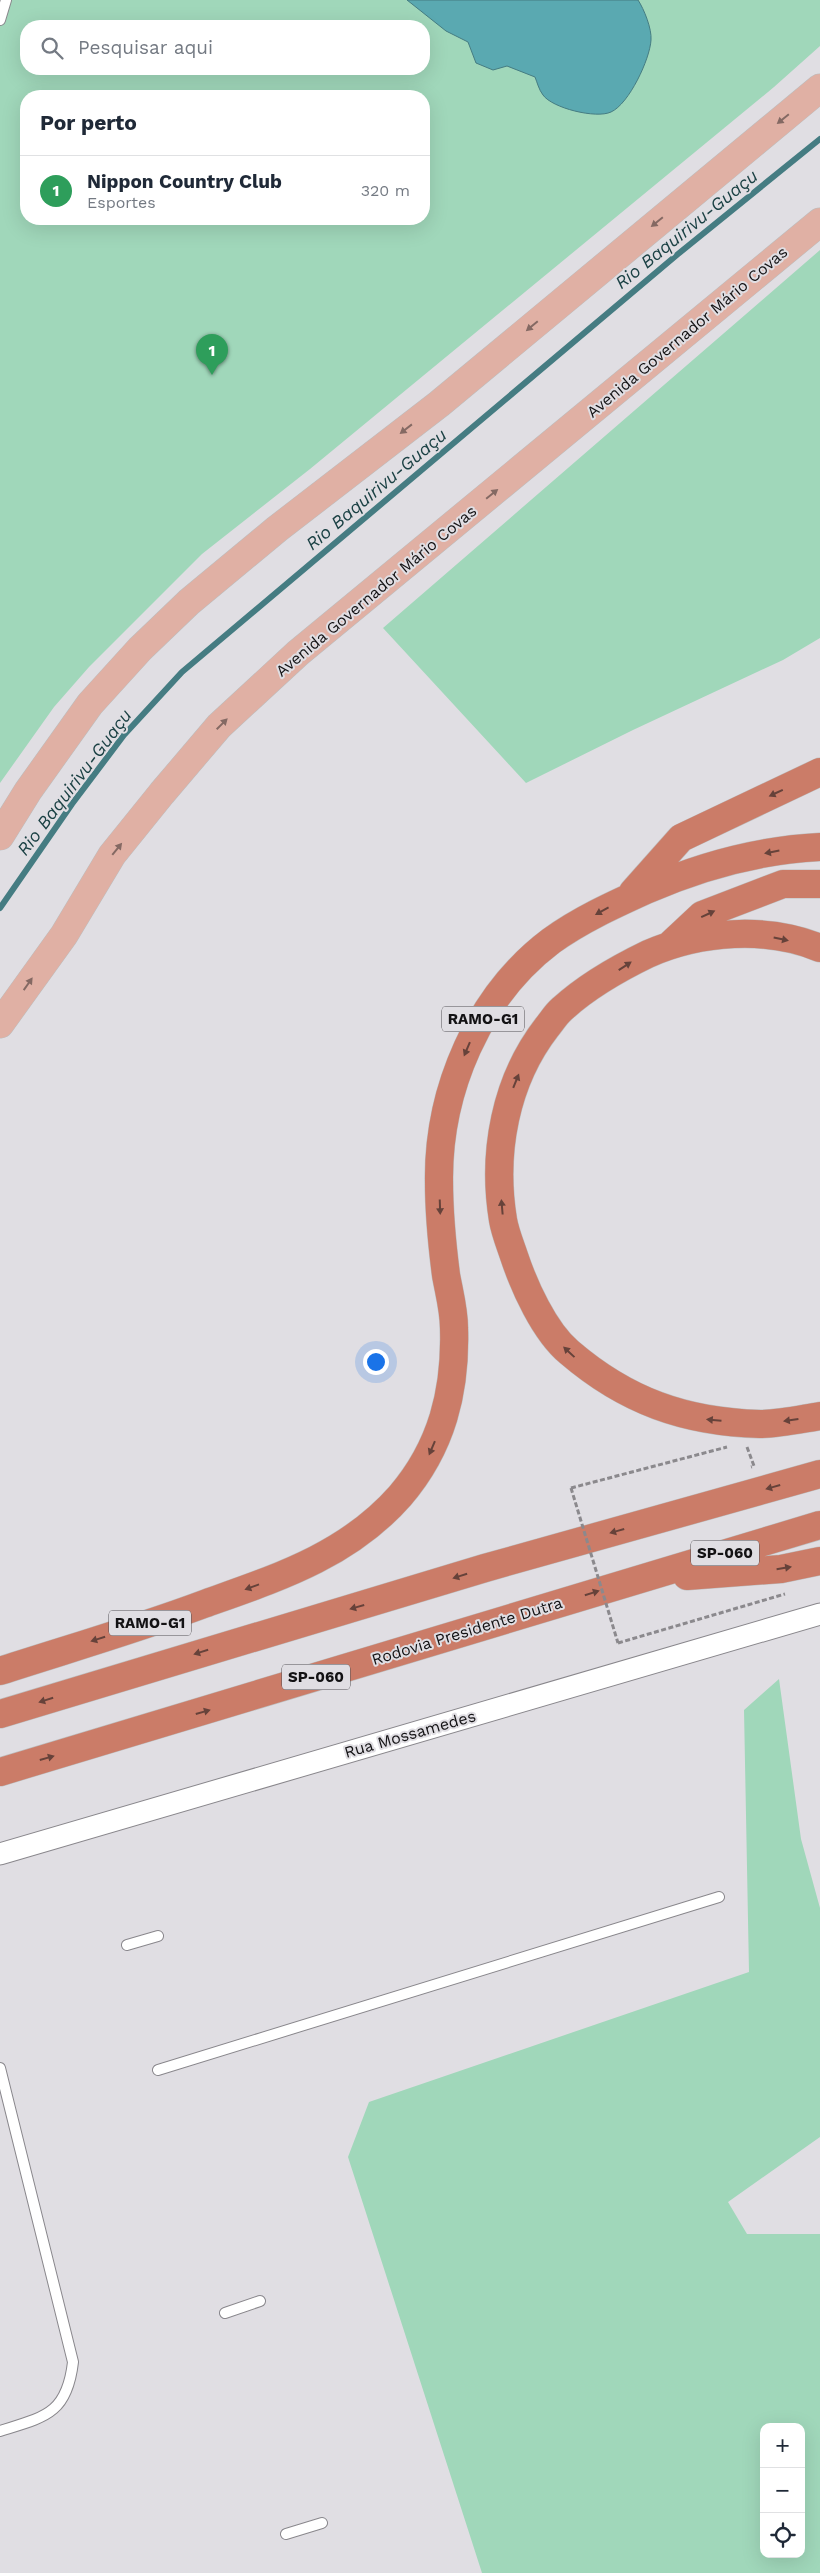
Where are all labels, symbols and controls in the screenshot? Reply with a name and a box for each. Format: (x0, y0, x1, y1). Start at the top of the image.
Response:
search box (20, 20, 430, 75)
icon: search (38, 34, 66, 62)
text: Pesquisar aqui (78, 36, 213, 59)
text: Por perto (40, 110, 137, 135)
one-way arrow (777, 114, 790, 125)
water label: Rio Baquirivu-Guaçu (610, 165, 762, 293)
text: Nippon Country Club (87, 170, 282, 193)
text: 1 (53, 181, 59, 200)
text: 320 m (361, 181, 410, 200)
text: Esportes (87, 193, 156, 212)
one-way arrow (651, 216, 664, 227)
street label: Avenida Governador Mário Covas (583, 242, 791, 422)
one-way arrow (525, 320, 538, 331)
pin: 1 (196, 334, 228, 375)
water label: Rio Baquirivu-Guaçu (301, 424, 451, 554)
one-way arrow (399, 424, 413, 434)
one-way arrow (485, 489, 498, 500)
street label: Avenida Governador Mário Covas (272, 501, 480, 681)
water label: Rio Baquirivu-Guaçu (12, 705, 136, 859)
one-way arrow (215, 718, 227, 730)
one-way arrow (769, 789, 783, 797)
one-way arrow (112, 842, 123, 855)
one-way arrow (764, 848, 779, 856)
one-way arrow (596, 906, 609, 915)
one-way arrow (701, 909, 715, 917)
one-way arrow (773, 935, 789, 943)
one-way arrow (618, 962, 631, 971)
one-way arrow (23, 978, 33, 991)
road number: RAMO-G1 (442, 1006, 524, 1032)
one-way arrow (462, 1042, 470, 1056)
one-way arrow (512, 1074, 520, 1088)
one-way arrow (436, 1199, 444, 1215)
one-way arrow (497, 1199, 505, 1215)
one-way arrow (563, 1346, 576, 1357)
your location (363, 1349, 389, 1375)
one-way arrow (705, 1416, 721, 1424)
one-way arrow (783, 1416, 799, 1424)
one-way arrow (428, 1441, 436, 1455)
one-way arrow (765, 1484, 780, 1492)
one-way arrow (609, 1528, 624, 1536)
road number: SP-060 (691, 1540, 759, 1566)
one-way arrow (776, 1564, 792, 1572)
one-way arrow (453, 1573, 468, 1580)
one-way arrow (244, 1583, 259, 1591)
one-way arrow (585, 1588, 600, 1596)
street label: Rodovia Presidente Dutra (369, 1593, 565, 1669)
one-way arrow (350, 1604, 365, 1612)
road number: RAMO-G1 (109, 1610, 191, 1636)
one-way arrow (91, 1636, 106, 1644)
one-way arrow (193, 1649, 208, 1657)
road number: SP-060 (282, 1664, 350, 1690)
one-way arrow (38, 1696, 53, 1704)
street label: Rua Mossamedes (342, 1706, 478, 1762)
one-way arrow (195, 1707, 210, 1715)
one-way arrow (39, 1753, 54, 1761)
map controls (760, 2423, 805, 2558)
button: + (760, 2423, 805, 2468)
button: − (760, 2468, 805, 2513)
button: locate (760, 2513, 805, 2558)

